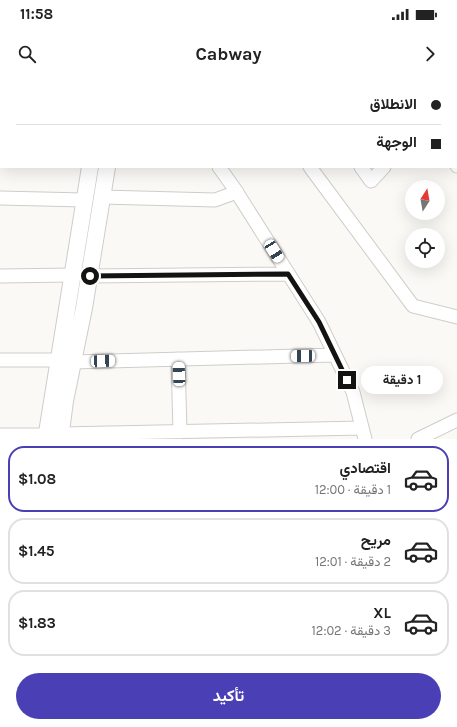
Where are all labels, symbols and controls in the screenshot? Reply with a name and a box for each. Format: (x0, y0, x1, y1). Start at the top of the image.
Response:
text: 11:58 (20, 5, 53, 23)
icon: search (16, 43, 38, 65)
text: Cabway (195, 43, 262, 65)
icon: forward (419, 43, 441, 65)
text: الانطلاق (370, 95, 417, 113)
text: الوجهة (376, 133, 417, 151)
north arrow (405, 180, 445, 220)
map controls (405, 180, 445, 268)
button: locate (405, 228, 445, 268)
car (263, 238, 285, 264)
route start (81, 267, 99, 285)
car (291, 350, 315, 362)
car (91, 355, 115, 367)
car (173, 362, 185, 386)
callout: 1 دقيقة (361, 366, 443, 394)
route end (338, 371, 356, 389)
text: 1 دقيقة (383, 372, 421, 387)
text: اقتصادي (339, 459, 391, 477)
icon: car (403, 461, 439, 497)
text: $1.08 (18, 470, 56, 488)
text: 1 دقيقة · 12:00 (315, 482, 391, 497)
text: مريح (361, 531, 391, 549)
icon: car (403, 533, 439, 569)
text: $1.45 (18, 542, 55, 560)
text: 2 دقيقة · 12:01 (315, 554, 391, 569)
text: XL (373, 604, 391, 622)
icon: car (403, 605, 439, 641)
text: $1.83 (18, 614, 56, 632)
text: 3 دقيقة · 12:02 (312, 623, 391, 638)
button: تأكيد (16, 673, 441, 719)

